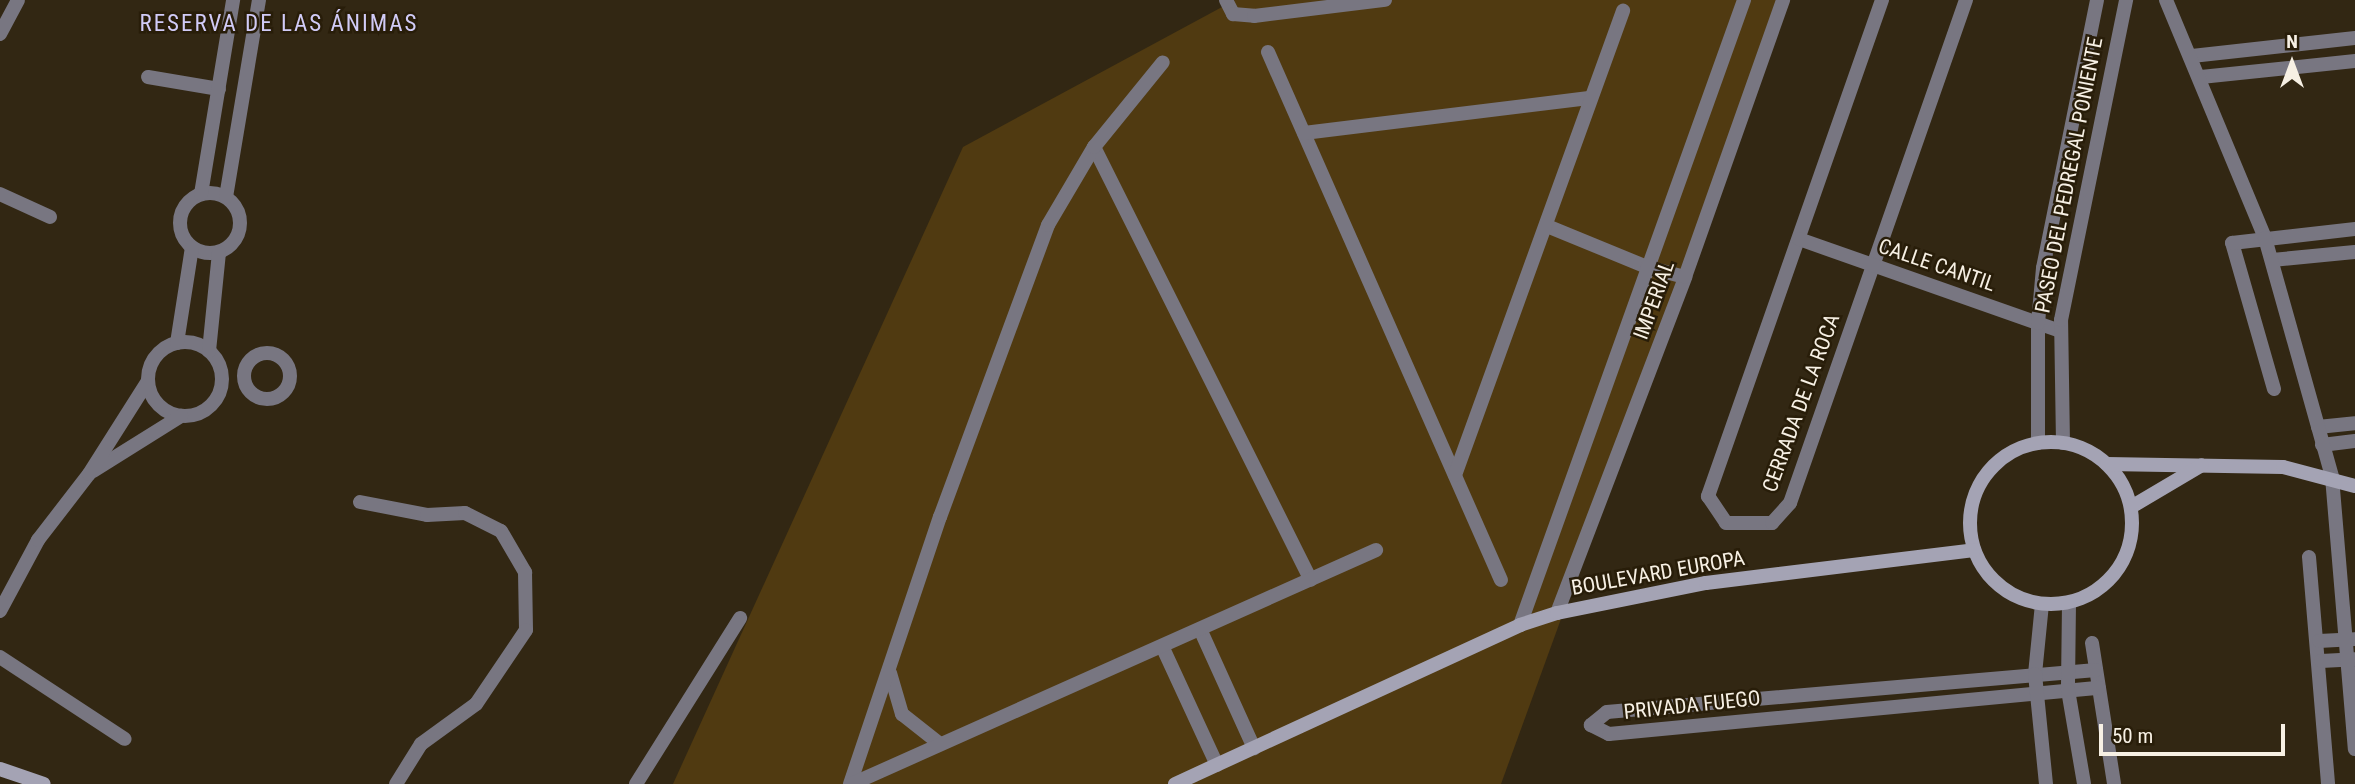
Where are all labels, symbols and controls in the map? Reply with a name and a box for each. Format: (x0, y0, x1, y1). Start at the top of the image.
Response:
district label: RESERVA DE LAS ÁNIMAS (142, 10, 416, 38)
north arrow (2257, 28, 2327, 98)
text: N (2286, 30, 2298, 53)
street label: PASEO DEL PEDREGAL PONIENTE (2030, 35, 2108, 315)
street label: CALLE CANTIL (1875, 233, 1999, 297)
street label: IMPERIAL (1628, 257, 1680, 343)
street label: CERRADA DE LA ROCA (1757, 311, 1845, 495)
street label: BOULEVARD EUROPA (1569, 545, 1747, 601)
street label: PRIVADA FUEGO (1622, 685, 1762, 725)
scale bar (2103, 710, 2288, 754)
text: 50 m (2112, 724, 2153, 748)

